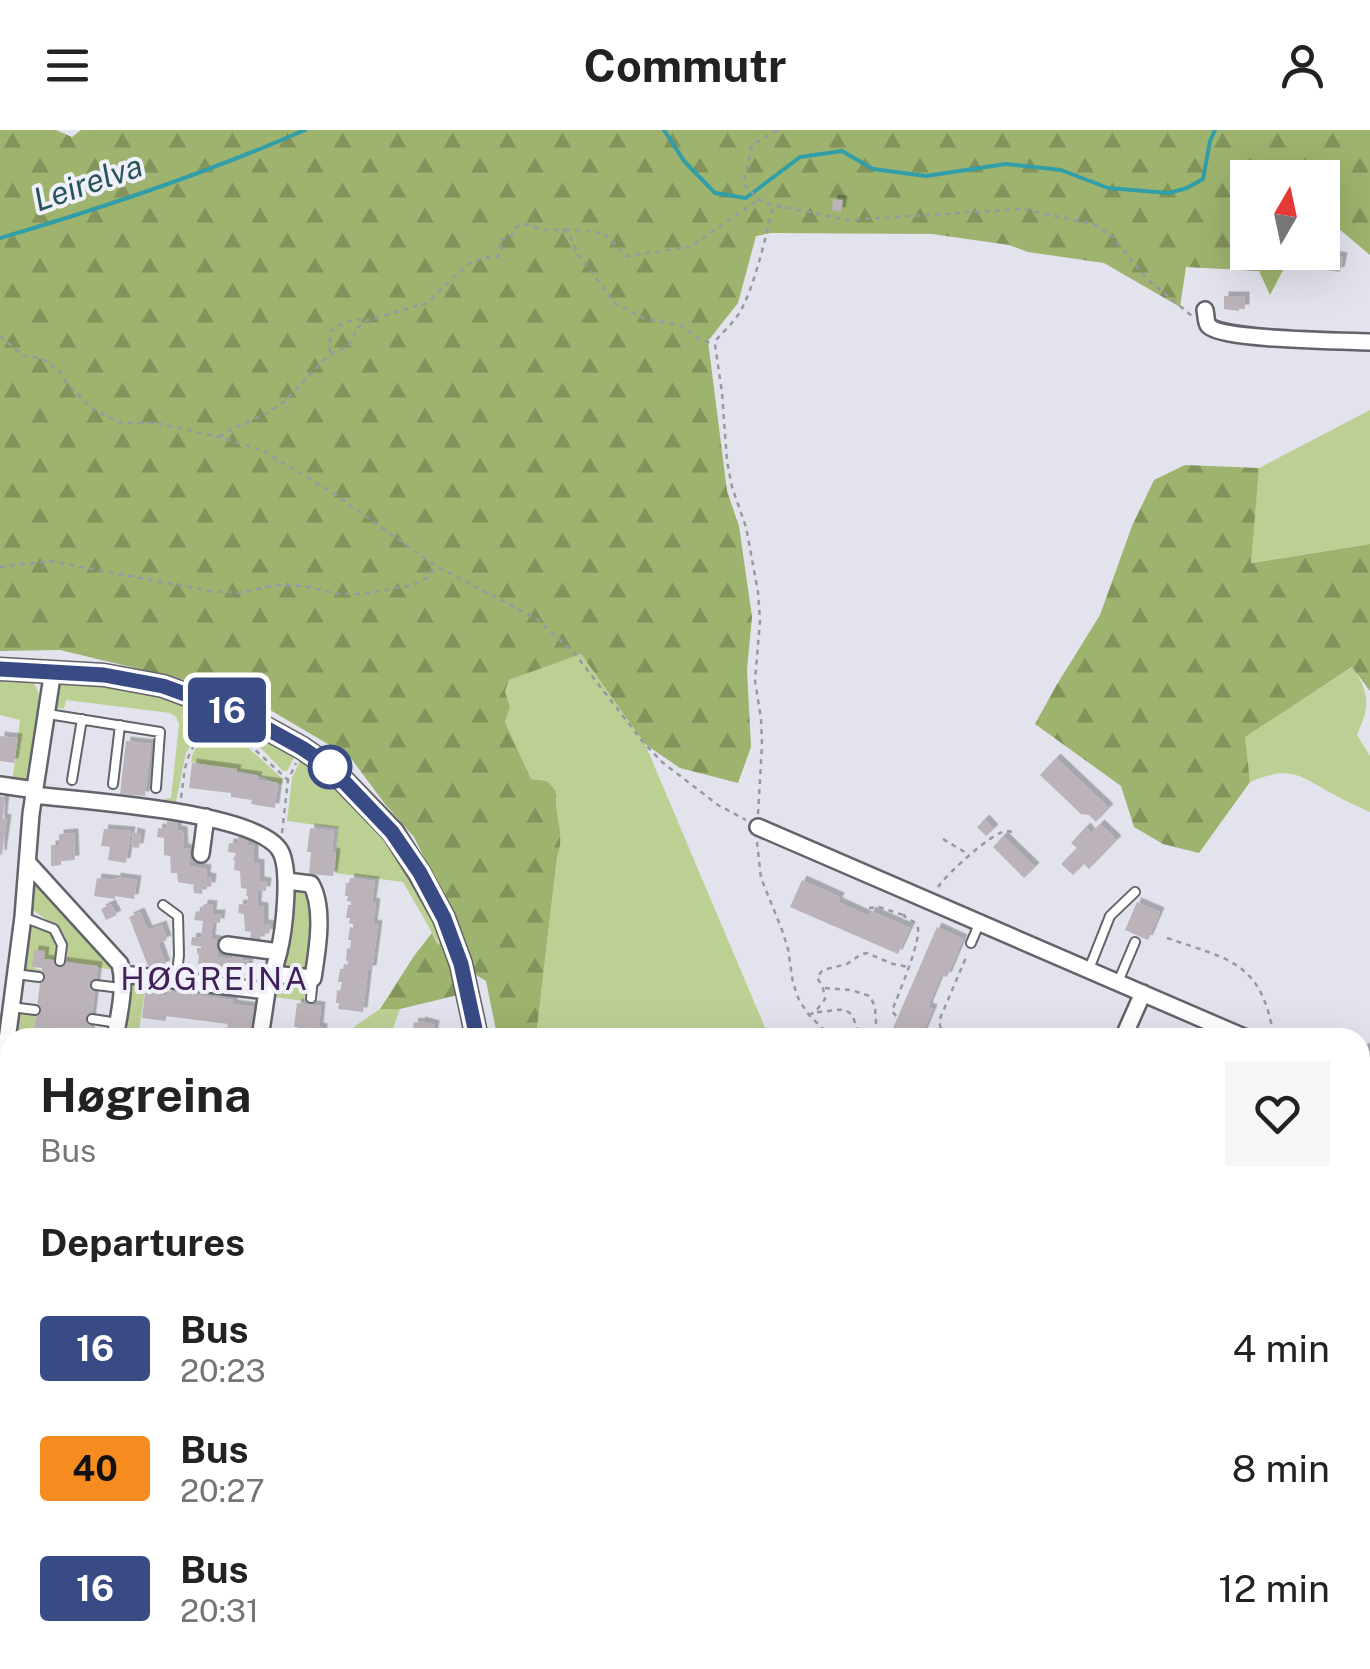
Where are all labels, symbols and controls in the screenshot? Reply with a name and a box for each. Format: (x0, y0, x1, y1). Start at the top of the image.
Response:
icon: menu (40, 38, 95, 93)
icon: person (1275, 38, 1330, 93)
text: Commutr (584, 39, 786, 92)
water label: Leirelva (28, 147, 147, 218)
north arrow (1230, 160, 1340, 270)
map controls (1230, 160, 1340, 270)
line badge: 16 (182, 678, 272, 742)
text: 16 (208, 690, 246, 731)
unlabelled marker (309, 746, 351, 788)
district label: HØGREINA (120, 960, 310, 997)
button: heart (1225, 1061, 1330, 1166)
text: Høgreina (40, 1066, 251, 1123)
text: Bus (40, 1132, 96, 1169)
text: Departures (40, 1220, 245, 1265)
text: Bus (180, 1307, 249, 1352)
text: 4 min (1232, 1326, 1330, 1371)
text: 16 (76, 1328, 114, 1369)
text: 20:23 (180, 1352, 266, 1389)
text: Bus (180, 1427, 249, 1472)
text: 8 min (1232, 1446, 1330, 1491)
text: 40 (72, 1448, 118, 1489)
text: 20:27 (180, 1472, 265, 1509)
text: Bus (180, 1547, 249, 1592)
text: 12 min (1218, 1566, 1330, 1611)
text: 16 (76, 1568, 114, 1609)
text: 20:31 (180, 1592, 259, 1629)

